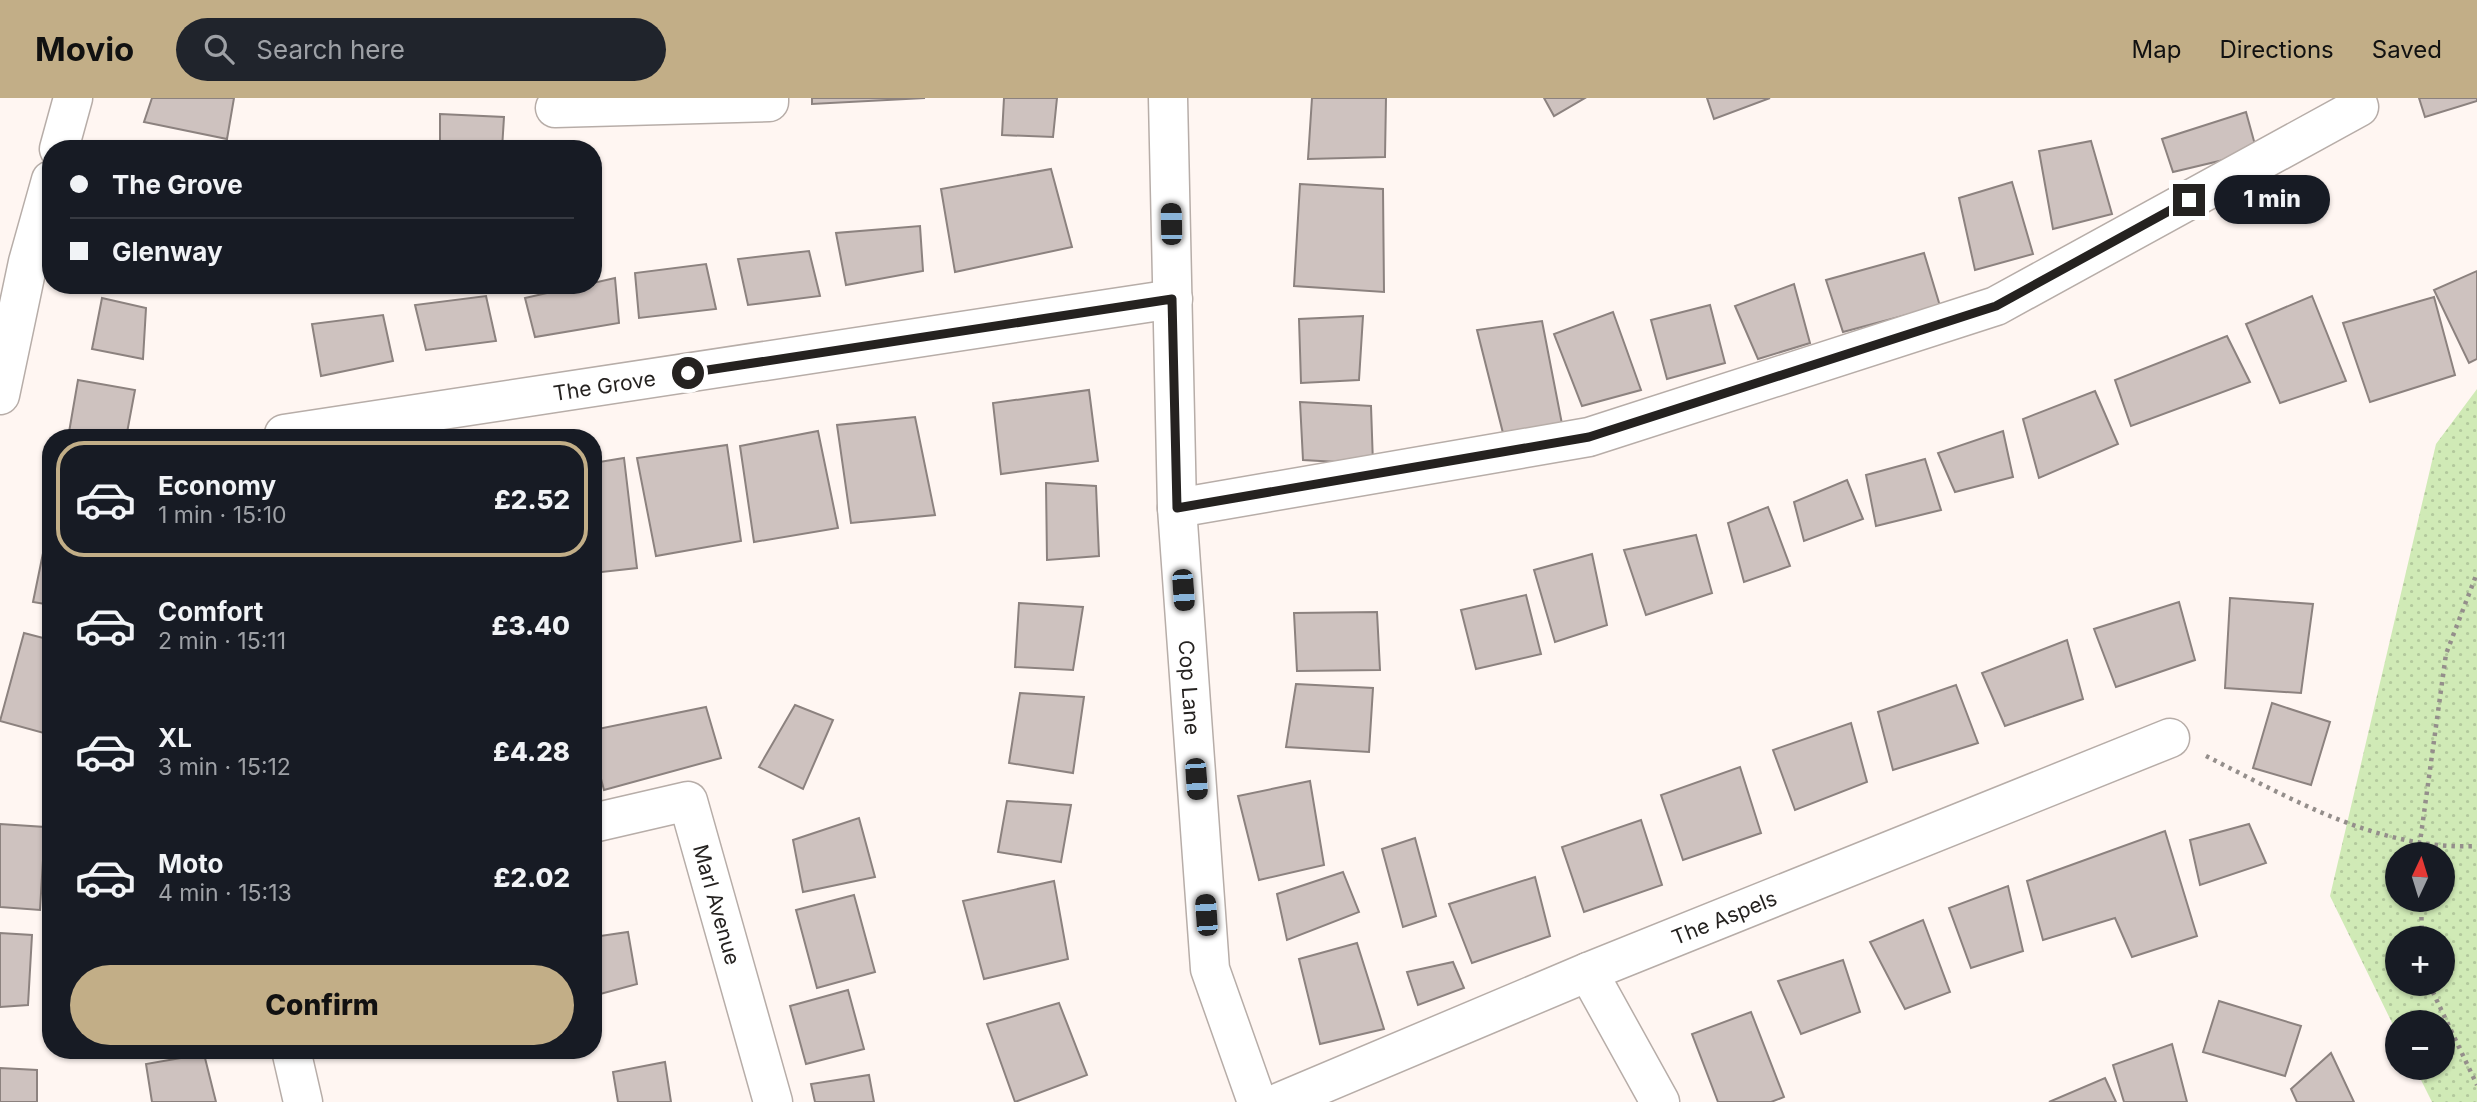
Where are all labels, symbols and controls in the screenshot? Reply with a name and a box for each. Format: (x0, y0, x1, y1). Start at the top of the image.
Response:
search box (176, 18, 666, 81)
text: Movio (35, 29, 134, 69)
icon: search (200, 30, 238, 68)
text: Search here (256, 34, 405, 65)
text: Map (2132, 35, 2181, 64)
text: Directions (2219, 35, 2334, 64)
text: Saved (2372, 35, 2442, 64)
text: The Grove (112, 169, 243, 200)
callout: 1 min (2214, 176, 2329, 224)
route end (2173, 184, 2205, 216)
text: 1 min (2243, 185, 2301, 213)
car (1161, 203, 1182, 245)
text: Glenway (112, 236, 223, 267)
route start (672, 357, 704, 389)
street label: The Grove (551, 365, 657, 405)
icon: car (74, 468, 137, 531)
text: Economy (158, 470, 276, 501)
text: £2.52 (494, 484, 570, 515)
text: 1 min · 15:10 (158, 501, 287, 529)
car (1172, 568, 1195, 612)
icon: car (74, 594, 137, 657)
text: Comfort (158, 596, 263, 627)
text: £3.40 (491, 610, 570, 641)
text: 2 min · 15:11 (158, 627, 286, 655)
street label: Cop Lane (1174, 639, 1206, 736)
icon: car (74, 720, 137, 783)
text: XL (158, 722, 192, 753)
text: £4.28 (493, 736, 570, 767)
text: 3 min · 15:12 (158, 753, 291, 781)
car (1185, 757, 1208, 801)
street label: Marl Avenue (688, 841, 746, 967)
north arrow (2385, 842, 2455, 912)
map controls (2385, 842, 2455, 1080)
icon: car (74, 846, 137, 909)
text: Moto (158, 848, 223, 879)
text: £2.02 (494, 862, 570, 893)
text: 4 min · 15:13 (158, 879, 292, 907)
street label: The Aspels (1668, 885, 1780, 950)
car (1195, 893, 1218, 937)
button: + (2385, 926, 2455, 996)
button: Confirm (70, 965, 574, 1045)
button: − (2385, 1010, 2455, 1080)

